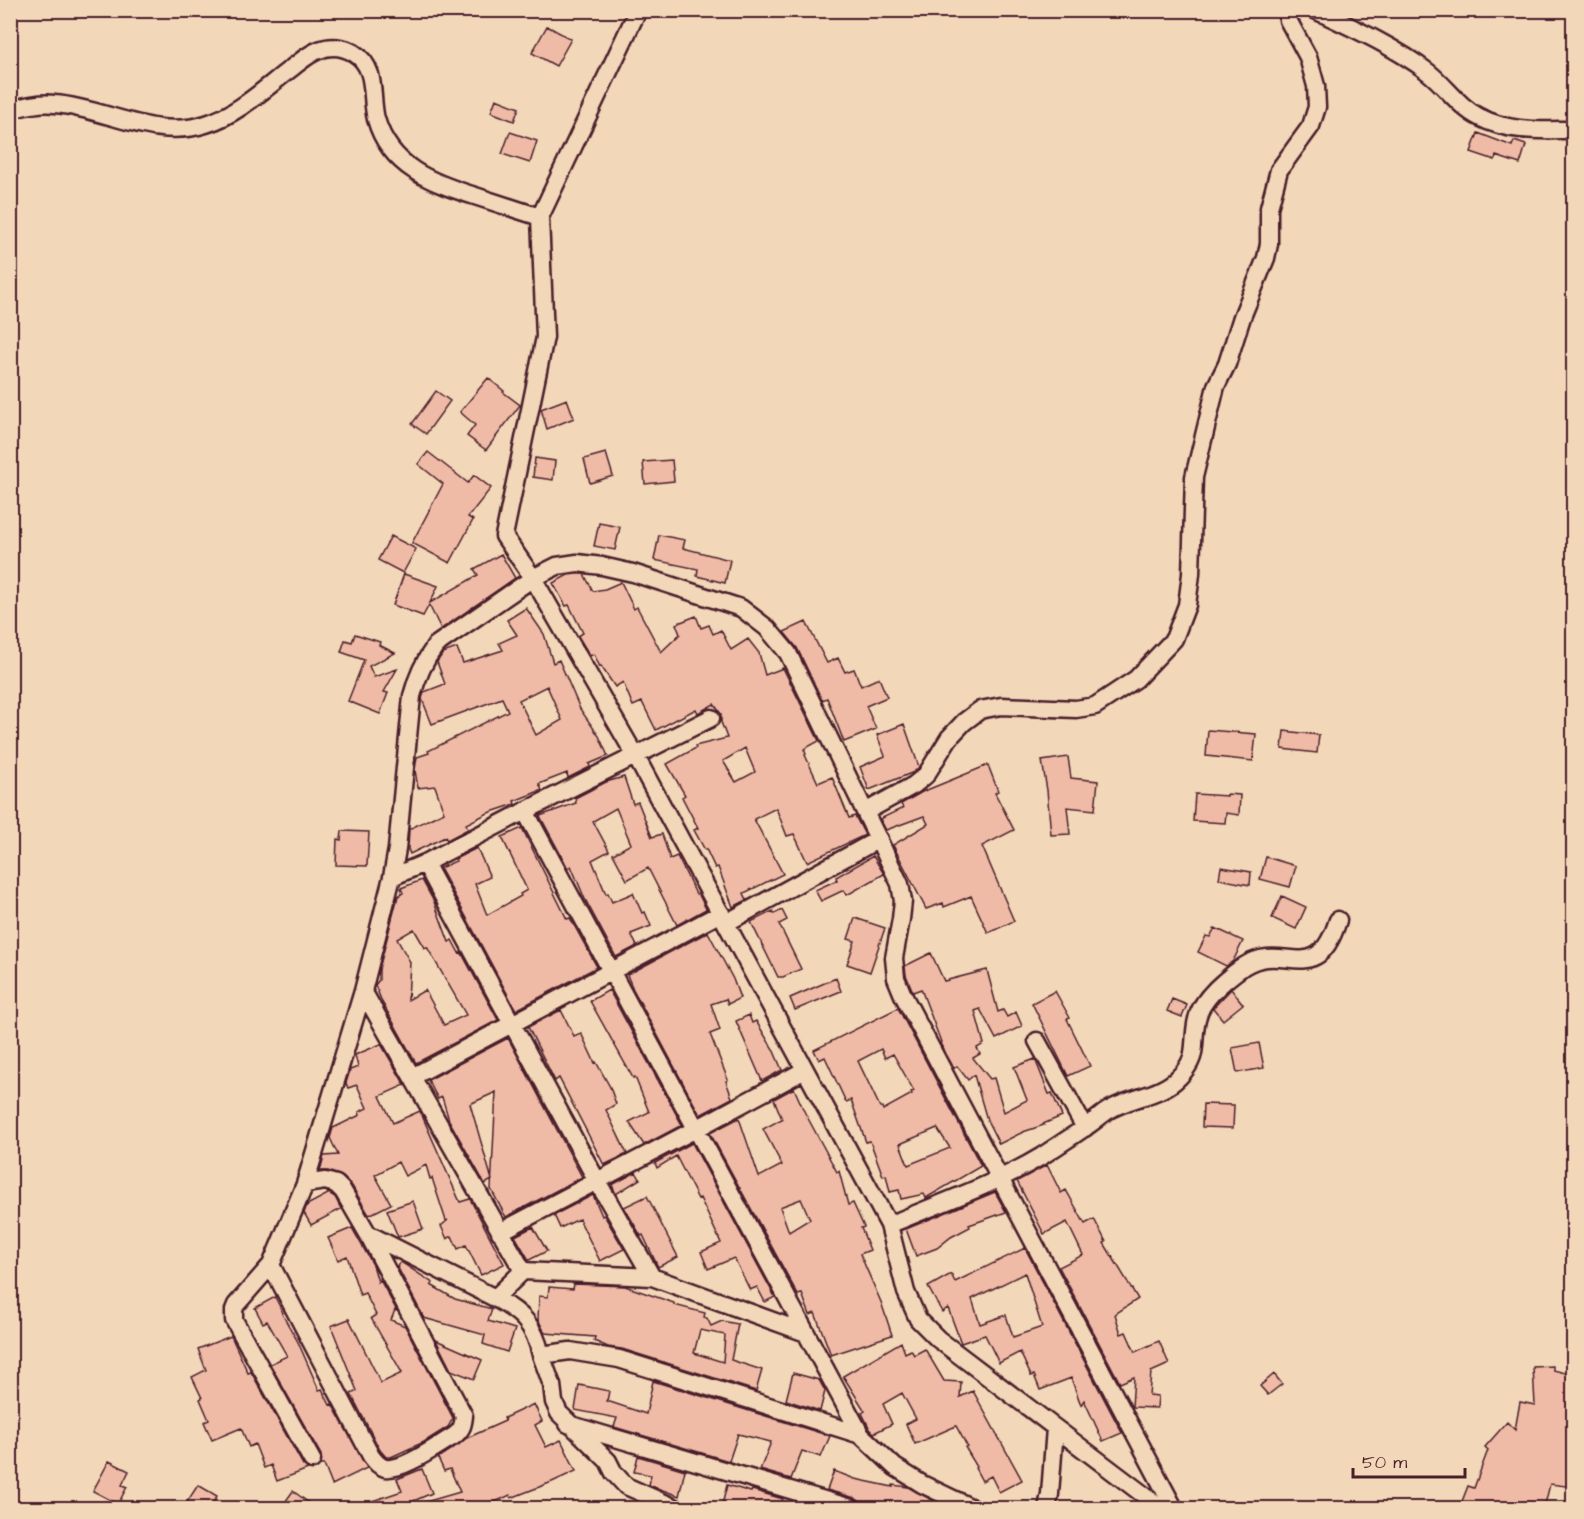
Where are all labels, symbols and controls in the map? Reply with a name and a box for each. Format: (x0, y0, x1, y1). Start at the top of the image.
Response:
scale bar (1353, 1441, 1466, 1479)
text: 50 m (1362, 1450, 1407, 1475)

